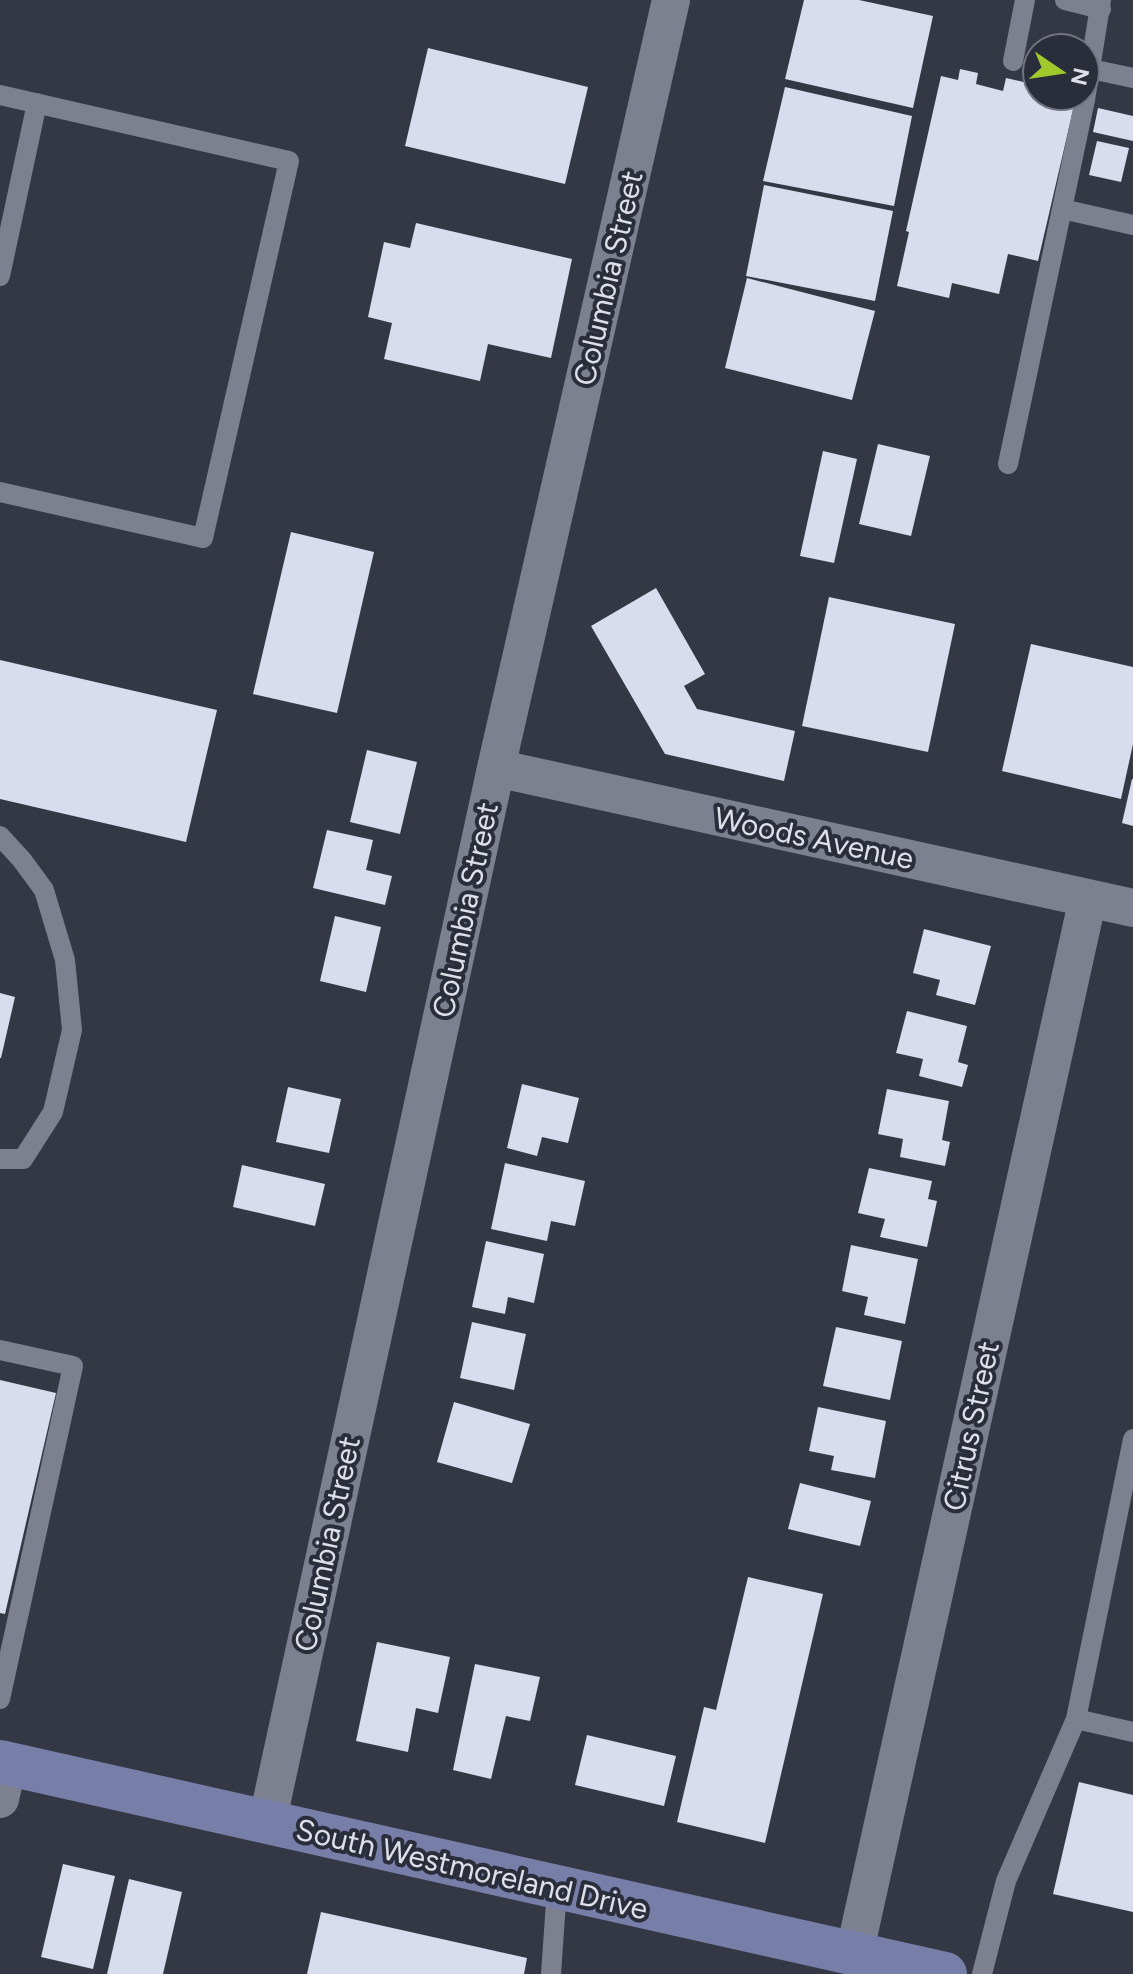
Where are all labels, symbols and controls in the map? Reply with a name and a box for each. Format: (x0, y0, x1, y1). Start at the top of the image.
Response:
north arrow (1021, 32, 1101, 112)
text: N (1065, 65, 1095, 88)
street label: Columbia Street (565, 167, 651, 389)
street label: Columbia Street (424, 799, 506, 1021)
street label: Woods Avenue (711, 799, 917, 877)
street label: Citrus Street (935, 1338, 1007, 1514)
street label: Columbia Street (286, 1433, 368, 1655)
street label: South Westmoreland Drive (293, 1811, 651, 1927)

